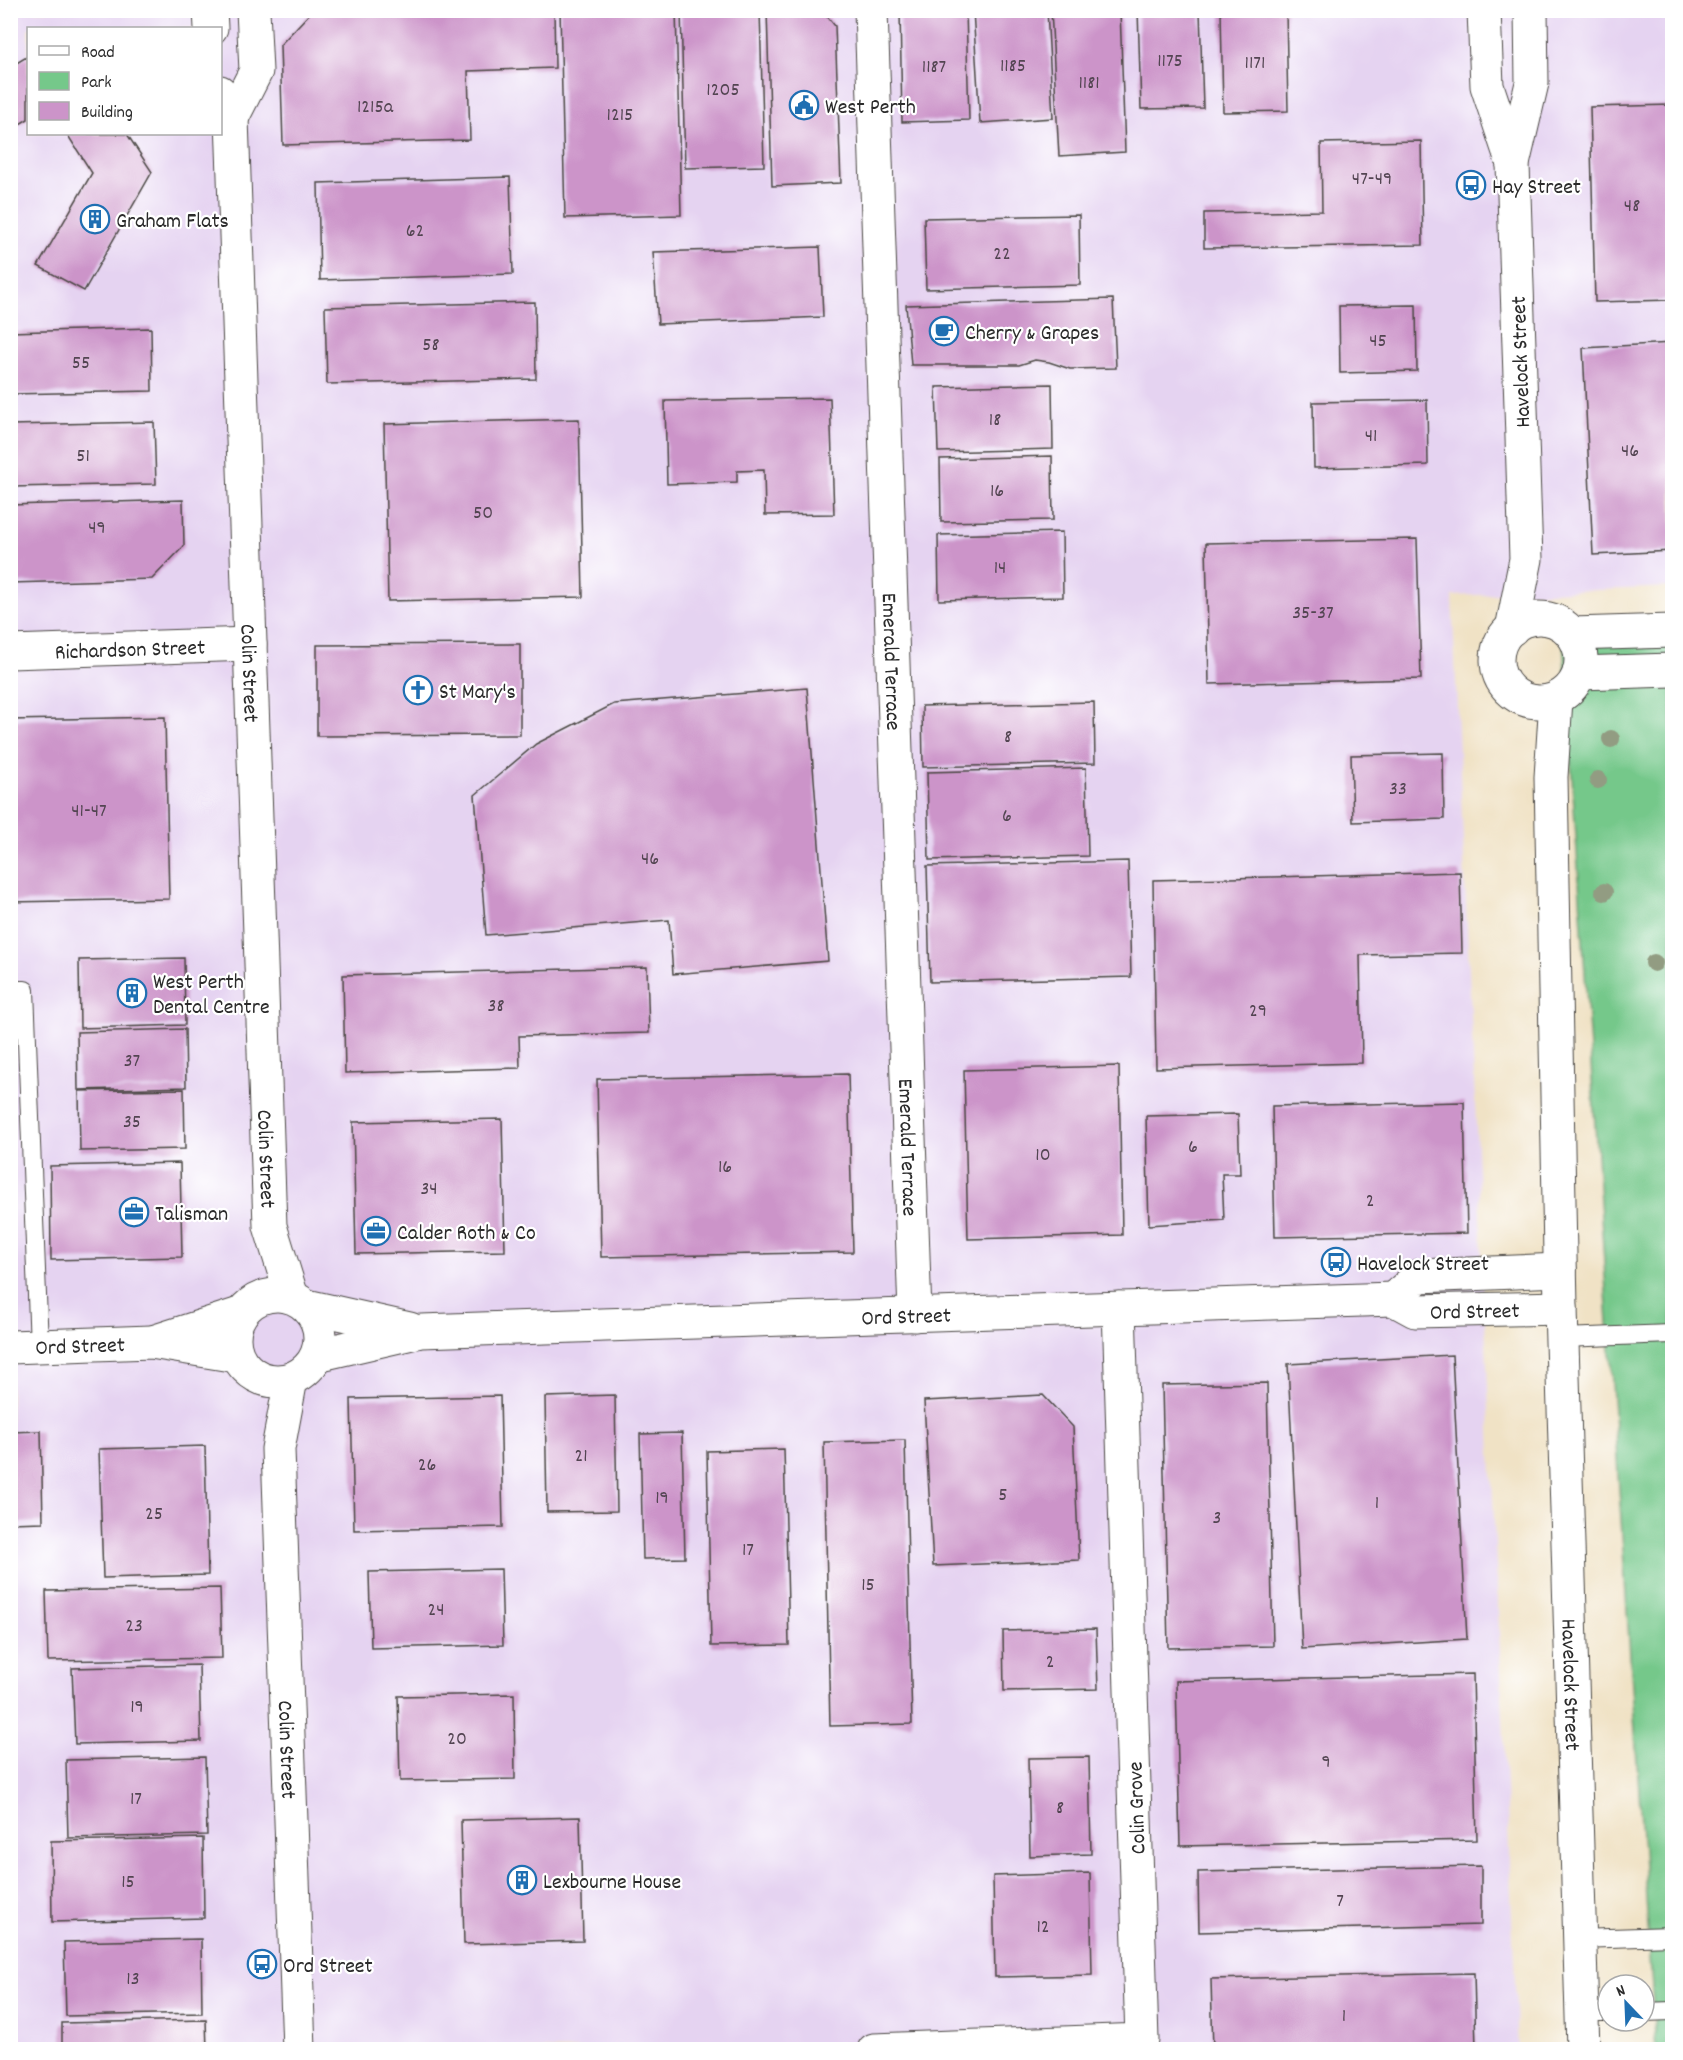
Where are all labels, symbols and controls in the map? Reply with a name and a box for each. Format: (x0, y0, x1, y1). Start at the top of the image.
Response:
legend (27, 27, 222, 135)
text: Road (81, 41, 115, 66)
house number: 1175 (1157, 48, 1183, 76)
house number: 1171 (1245, 50, 1265, 78)
house number: 1185 (1000, 53, 1026, 81)
house number: 1187 (922, 54, 946, 82)
house number: 1181 (1078, 70, 1100, 98)
text: Park (81, 71, 112, 96)
house number: 1205 (706, 77, 740, 105)
public building icon: West Perth (788, 89, 820, 121)
place label: West Perth (825, 93, 916, 124)
house number: 1215a (357, 94, 394, 122)
text: Building (81, 101, 133, 126)
house number: 1215 (607, 102, 633, 130)
house number: 47-49 (1352, 166, 1392, 194)
bus stop icon: Hay Street (1455, 169, 1487, 201)
place label: Hay Street (1492, 173, 1581, 204)
house number: 48 (1624, 193, 1640, 221)
building icon: Graham Flats (79, 203, 111, 235)
place label: Graham Flats (116, 207, 229, 238)
house number: 62 (406, 218, 424, 246)
house number: 22 (993, 241, 1011, 269)
street label: Havelock Street (1505, 295, 1540, 428)
cafe icon: Cherry & Grapes (928, 315, 960, 347)
place label: Cherry & Grapes (965, 319, 1099, 350)
house number: 45 (1369, 328, 1387, 356)
house number: 58 (422, 332, 440, 360)
house number: 55 (72, 350, 90, 378)
house number: 18 (989, 407, 1001, 435)
house number: 41 (1365, 423, 1377, 451)
house number: 46 (1621, 438, 1639, 466)
house number: 51 (76, 443, 90, 471)
house number: 16 (990, 478, 1004, 506)
house number: 50 (473, 500, 493, 528)
house number: 49 (88, 515, 106, 543)
house number: 14 (994, 555, 1006, 583)
street label: Emerald Terrace (872, 592, 907, 731)
house number: 35-37 (1292, 600, 1334, 628)
street label: Colin Street (230, 623, 265, 723)
street label: Richardson Street (54, 634, 206, 669)
church icon: St Mary's (402, 674, 434, 706)
place label: St Mary's (439, 678, 516, 709)
house number: 8 (1004, 724, 1012, 752)
house number: 33 (1389, 776, 1407, 804)
house number: 41-47 (71, 798, 107, 826)
house number: 6 (1002, 803, 1012, 831)
house number: 46 (641, 846, 659, 874)
place label: West Perth Dental Centre (153, 968, 270, 1024)
building icon: West Perth Dental Centre (116, 977, 148, 1009)
house number: 38 (488, 993, 504, 1021)
house number: 29 (1249, 998, 1267, 1026)
house number: 37 (124, 1048, 140, 1076)
street label: Emerald Terrace (888, 1078, 924, 1217)
house number: 35 (123, 1109, 141, 1137)
street label: Colin Street (247, 1109, 281, 1209)
house number: 6 (1188, 1134, 1198, 1162)
house number: 10 (1035, 1142, 1051, 1170)
house number: 16 (718, 1154, 732, 1182)
house number: 34 (420, 1176, 438, 1204)
house number: 2 (1366, 1188, 1374, 1216)
office icon: Talisman (118, 1196, 150, 1228)
place label: Talisman (155, 1200, 228, 1231)
office icon: Calder Roth & Co (360, 1215, 392, 1247)
place label: Calder Roth & Co (397, 1219, 536, 1250)
bus stop icon: Havelock Street (1320, 1246, 1352, 1278)
place label: Havelock Street (1357, 1250, 1489, 1281)
street label: Ord Street (1430, 1297, 1520, 1330)
street label: Ord Street (861, 1302, 951, 1335)
street label: Ord Street (35, 1331, 125, 1365)
house number: 21 (574, 1443, 588, 1471)
house number: 26 (418, 1452, 436, 1480)
house number: 5 (998, 1482, 1008, 1510)
house number: 19 (655, 1485, 669, 1513)
house number: 1 (1375, 1490, 1379, 1518)
house number: 25 (145, 1501, 163, 1529)
house number: 3 (1213, 1505, 1221, 1533)
house number: 17 (742, 1537, 754, 1565)
house number: 15 (861, 1572, 875, 1600)
house number: 24 (427, 1597, 445, 1625)
house number: 23 (125, 1613, 143, 1641)
street label: Havelock Street (1551, 1618, 1586, 1751)
house number: 2 (1046, 1649, 1054, 1677)
house number: 19 (130, 1694, 144, 1722)
street label: Colin Street (268, 1700, 302, 1800)
house number: 20 (447, 1726, 467, 1754)
house number: 9 (1321, 1749, 1331, 1777)
street label: Colin Grove (1121, 1761, 1156, 1855)
house number: 17 (130, 1786, 142, 1814)
house number: 8 (1056, 1795, 1064, 1823)
building icon: Lexbourne House (506, 1864, 538, 1896)
place label: Lexbourne House (543, 1868, 681, 1899)
house number: 15 (121, 1869, 135, 1897)
house number: 7 (1336, 1888, 1344, 1916)
house number: 12 (1036, 1914, 1050, 1942)
bus stop icon: Ord Street (246, 1948, 278, 1980)
place label: Ord Street (283, 1952, 373, 1983)
house number: 13 (126, 1966, 140, 1994)
north arrow (1596, 1973, 1656, 2033)
text: N (1613, 1979, 1629, 2004)
house number: 1 (1342, 2003, 1346, 2031)

